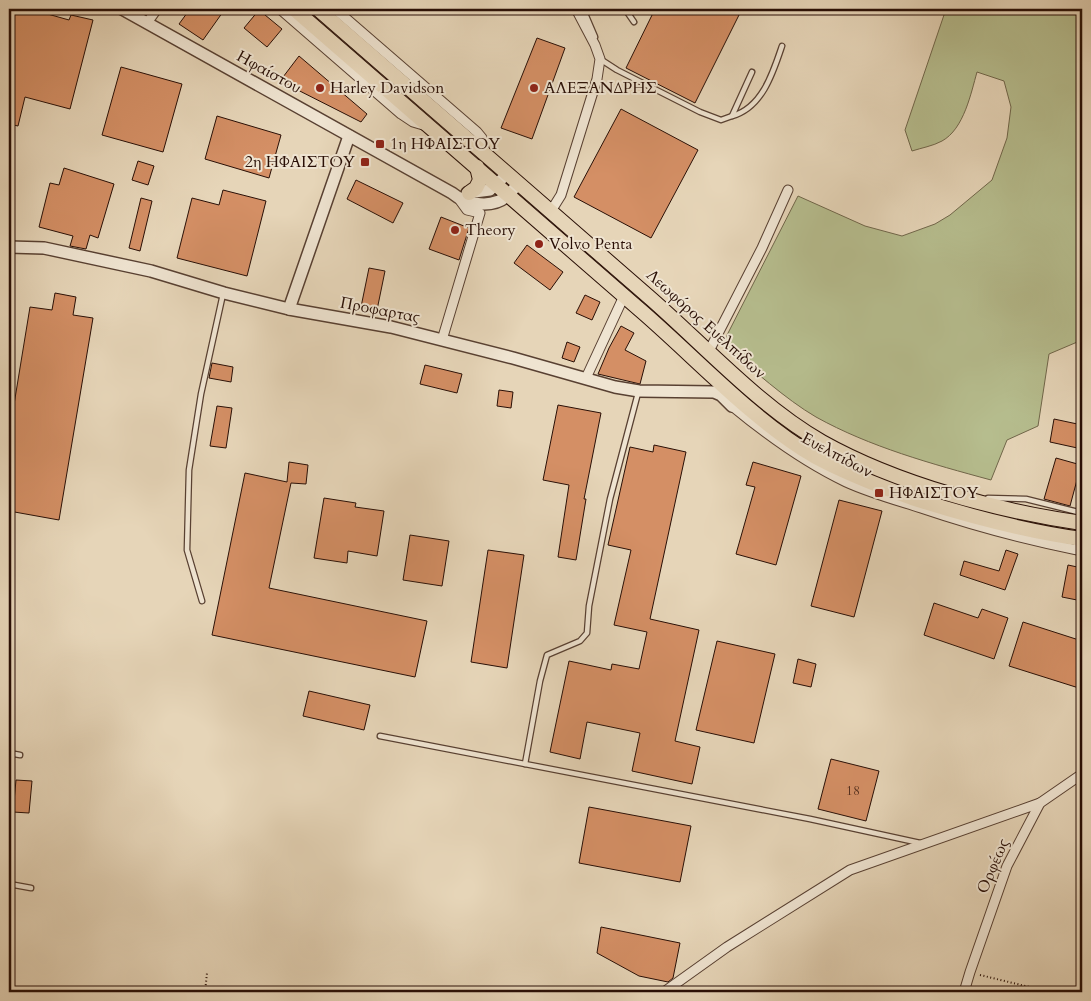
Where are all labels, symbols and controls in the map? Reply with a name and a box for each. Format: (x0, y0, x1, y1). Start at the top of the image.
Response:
street label: Ηφαίστου (233, 45, 305, 99)
place label: Harley Davidson (330, 77, 444, 99)
place label: ΑΛΕΞΑΝΔΡΗΣ (544, 77, 657, 99)
marker: Harley Davidson (314, 82, 326, 94)
marker: ΑΛΕΞΑΝΔΡΗΣ (528, 82, 540, 94)
place label: 1η ΗΦΑΙΣΤΟΥ (390, 133, 500, 155)
marker: 1η ΗΦΑΙΣΤΟΥ (374, 138, 386, 150)
place label: 2η ΗΦΑΙΣΤΟΥ (245, 151, 355, 173)
marker: 2η ΗΦΑΙΣΤΟΥ (359, 156, 371, 168)
place label: Theory (465, 219, 516, 241)
marker: Theory (449, 224, 461, 236)
place label: Volvo Penta (549, 233, 632, 255)
marker: Volvo Penta (533, 238, 545, 250)
street label: Λεωφόρος Ευελπίδων (641, 264, 771, 384)
street label: Προφαρτας (338, 291, 422, 329)
street label: Ευελπίδων (798, 427, 876, 483)
place label: ΗΦΑΙΣΤΟΥ (889, 482, 978, 504)
marker: ΗΦΑΙΣΤΟΥ (873, 487, 885, 499)
house number: 18 (846, 781, 860, 800)
street label: Ορφέως (972, 835, 1014, 897)

